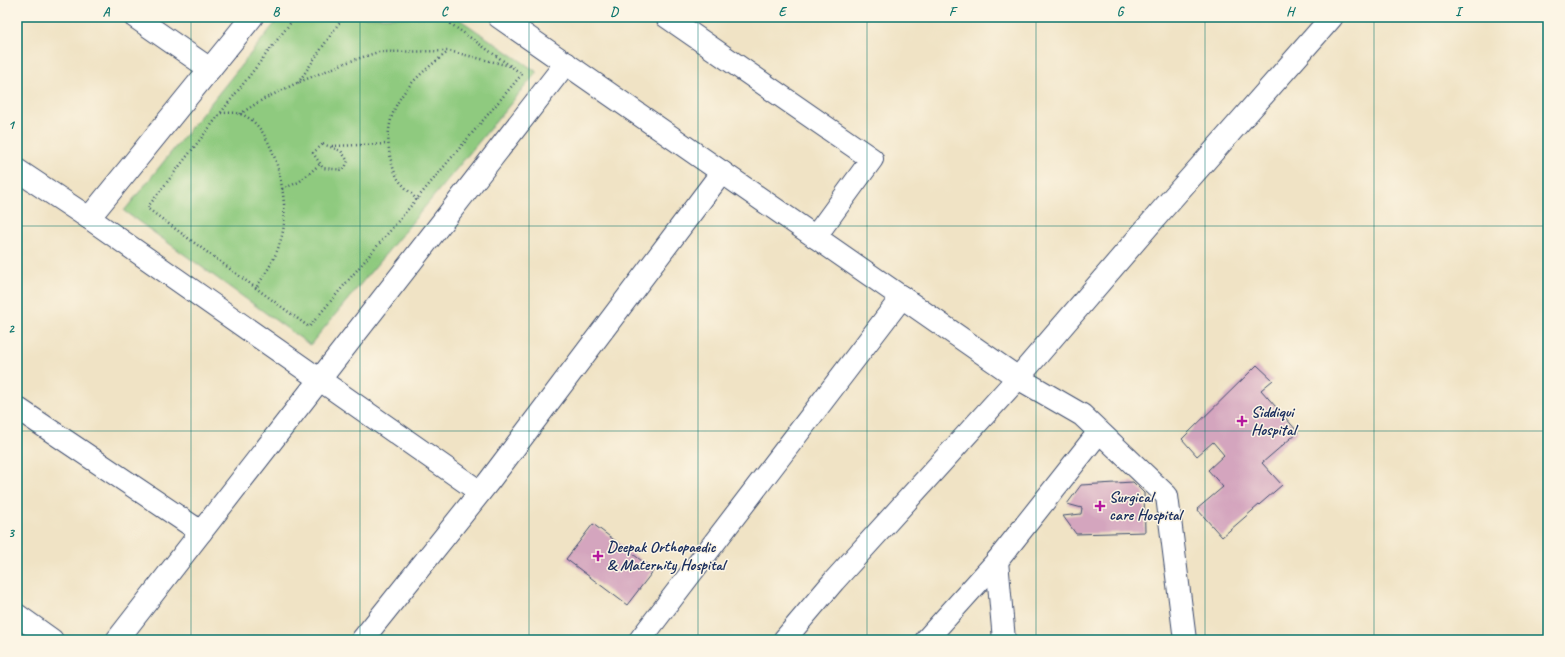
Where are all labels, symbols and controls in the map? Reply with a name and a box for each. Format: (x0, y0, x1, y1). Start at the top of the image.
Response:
text: A (103, 4, 111, 20)
text: B (273, 4, 281, 20)
text: C (441, 4, 449, 20)
text: D (610, 4, 619, 20)
text: E (779, 4, 788, 20)
text: F (949, 4, 958, 20)
text: G (1117, 4, 1125, 20)
text: H (1286, 4, 1296, 20)
text: I (1455, 4, 1464, 20)
text: 1 (8, 117, 16, 133)
text: 2 (8, 321, 15, 337)
place label: Siddiqui Hospital (1251, 402, 1299, 440)
marker: Siddiqui Hospital (1236, 415, 1248, 427)
place label: Surgical care Hospital (1109, 487, 1185, 525)
marker: Surgical care Hospital (1094, 500, 1106, 512)
text: 3 (8, 525, 15, 541)
place label: Deepak Orthopaedic & Maternity Hospital (607, 537, 728, 575)
marker: Deepak Orthopaedic & Maternity Hospital (592, 550, 604, 562)

